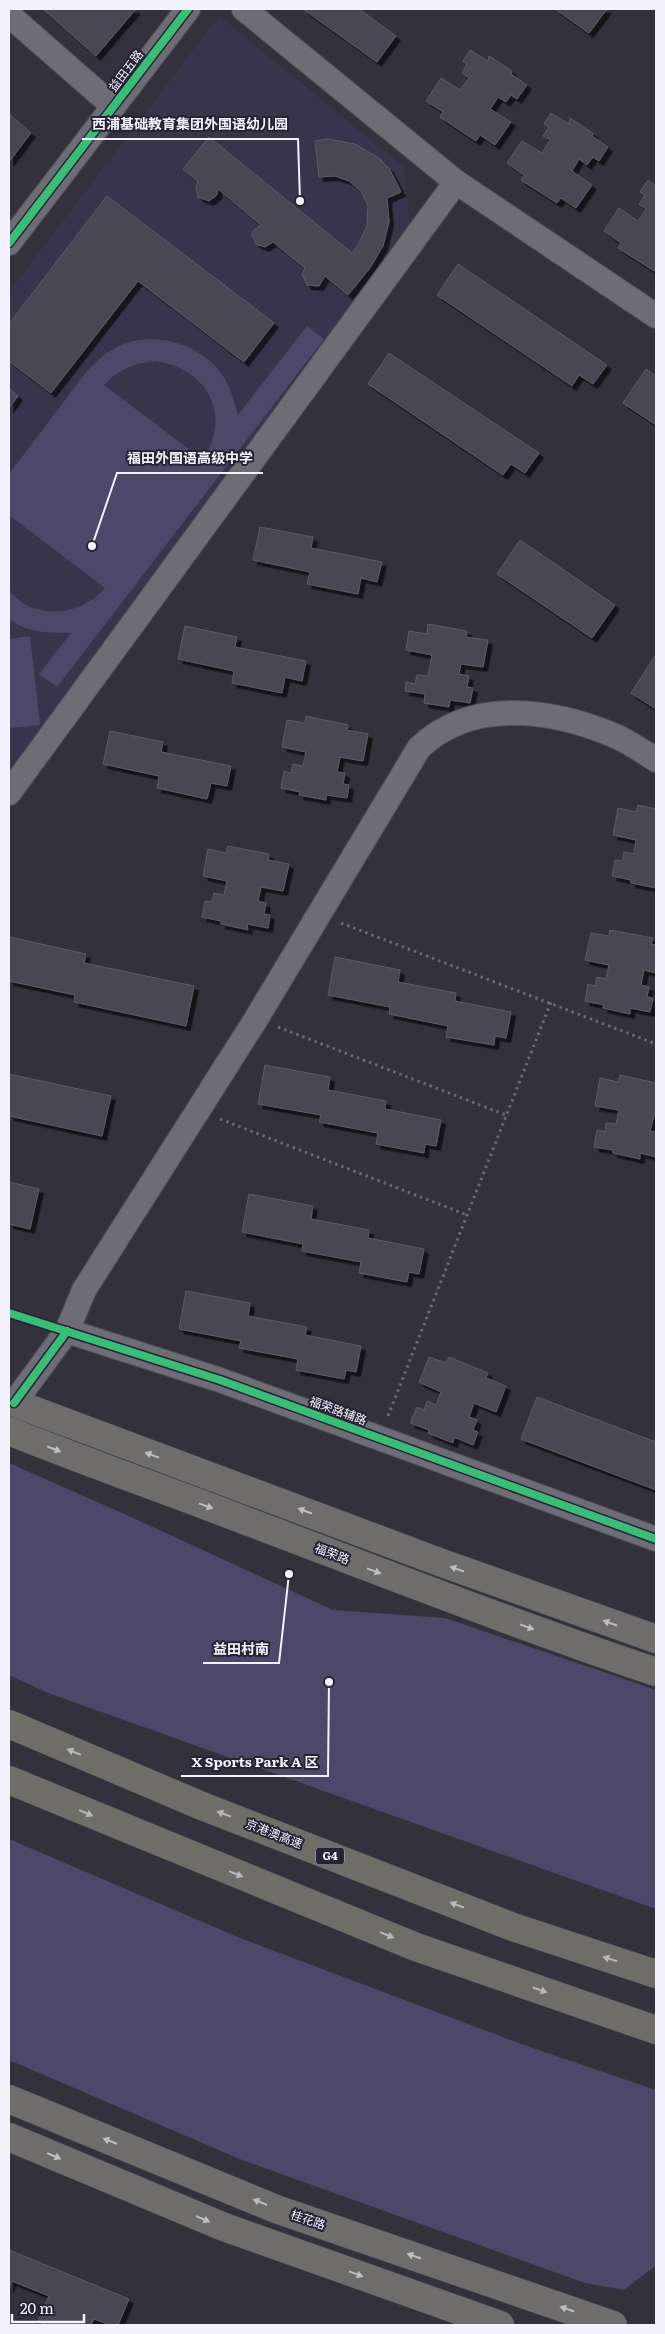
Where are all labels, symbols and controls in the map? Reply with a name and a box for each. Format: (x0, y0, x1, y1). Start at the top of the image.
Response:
street label: 益田五路 (104, 46, 147, 95)
callout: 西浦基础教育集团外国语幼儿园 (82, 110, 298, 139)
text: 西浦基础教育集团外国语幼儿园 (92, 113, 288, 133)
callout: 福田外国语高级中学 (117, 444, 263, 473)
text: 福田外国语高级中学 (127, 447, 253, 467)
street label: 福荣路辅路 (307, 1391, 370, 1429)
one-way arrow (47, 1445, 62, 1453)
one-way arrow (145, 1451, 160, 1458)
one-way arrow (199, 1502, 214, 1510)
one-way arrow (297, 1507, 312, 1515)
street label: 福荣路 (312, 1538, 352, 1568)
one-way arrow (449, 1565, 464, 1573)
one-way arrow (367, 1568, 382, 1575)
one-way arrow (602, 1619, 617, 1627)
one-way arrow (520, 1623, 535, 1631)
callout: 益田村南 (203, 1634, 279, 1663)
text: 益田村南 (213, 1638, 269, 1658)
one-way arrow (67, 1747, 81, 1755)
callout: X Sports Park A 区 (181, 1747, 328, 1776)
text: X Sports Park A 区 (191, 1751, 319, 1771)
one-way arrow (79, 1809, 94, 1817)
one-way arrow (216, 1810, 231, 1818)
street label: 京港澳高速 (243, 1814, 306, 1852)
road number: G4 (316, 1848, 344, 1864)
one-way arrow (229, 1871, 243, 1879)
one-way arrow (449, 1901, 464, 1909)
one-way arrow (380, 1932, 394, 1940)
one-way arrow (602, 1955, 617, 1963)
one-way arrow (533, 1986, 548, 1994)
one-way arrow (103, 2136, 117, 2144)
one-way arrow (47, 2152, 61, 2160)
one-way arrow (253, 2198, 268, 2206)
street label: 桂花路 (288, 2205, 328, 2233)
one-way arrow (196, 2215, 211, 2223)
one-way arrow (406, 2252, 421, 2259)
one-way arrow (349, 2270, 364, 2278)
scale bar (12, 2292, 85, 2324)
text: 20 m (20, 2296, 54, 2319)
one-way arrow (560, 2305, 575, 2312)

